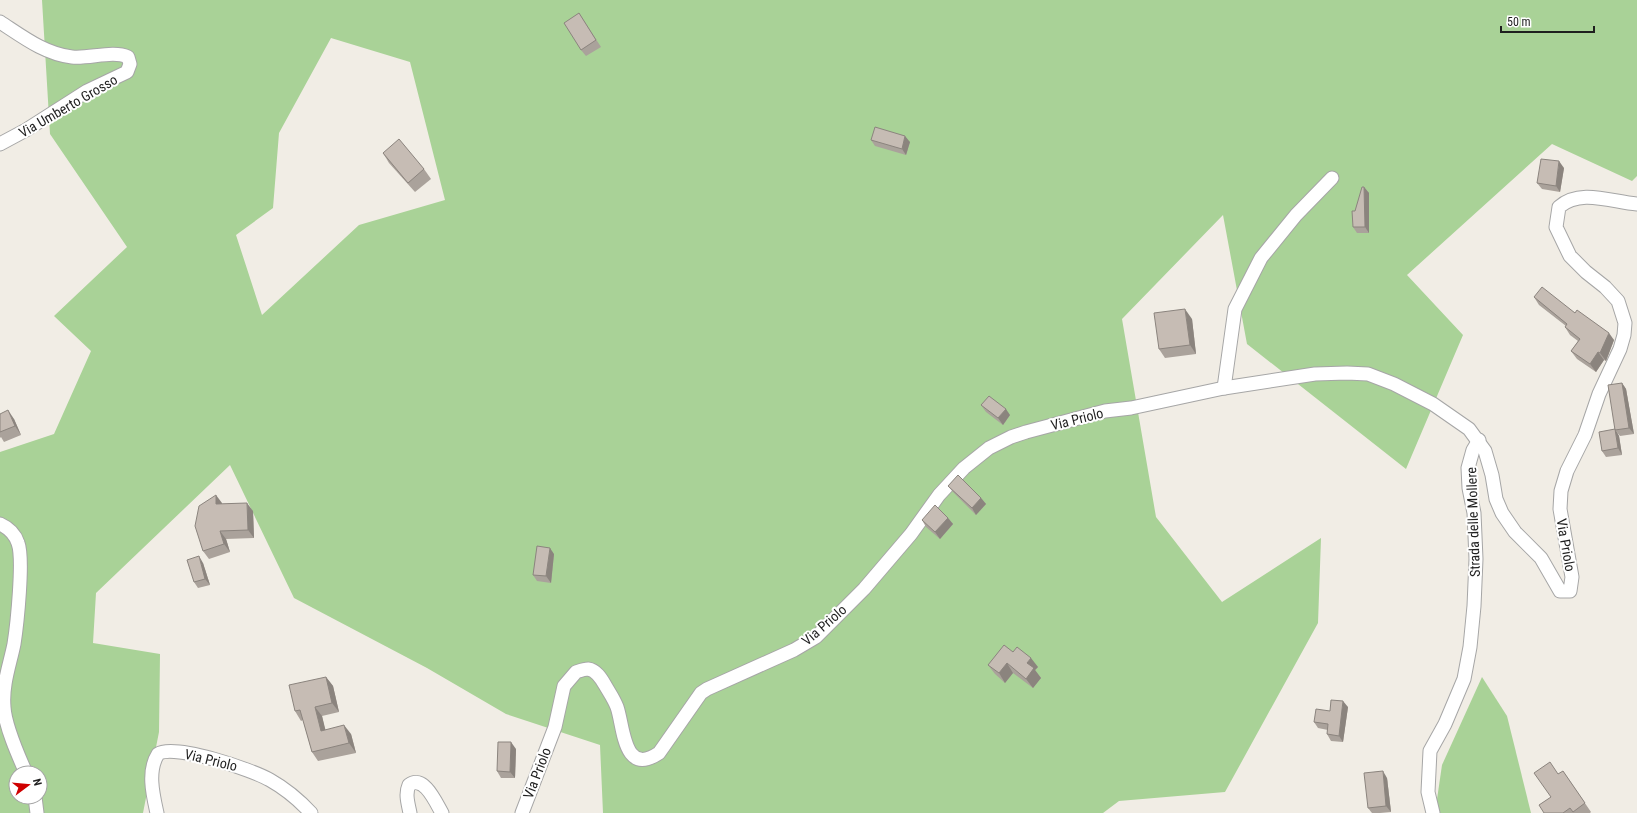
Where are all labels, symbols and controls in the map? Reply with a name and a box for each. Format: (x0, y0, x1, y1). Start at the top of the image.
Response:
scale bar (1501, 8, 1594, 34)
text: 50 m (1507, 15, 1531, 29)
street label: Via Umberto Grosso (16, 71, 120, 141)
street label: Via Priolo (1049, 405, 1105, 433)
street label: Strada delle Mollere (1463, 466, 1483, 577)
street label: Via Priolo (1553, 517, 1579, 573)
street label: Via Priolo (799, 601, 849, 649)
street label: Via Priolo (520, 745, 554, 801)
street label: Via Priolo (183, 746, 239, 774)
north arrow (8, 765, 48, 805)
text: N (30, 777, 44, 788)

